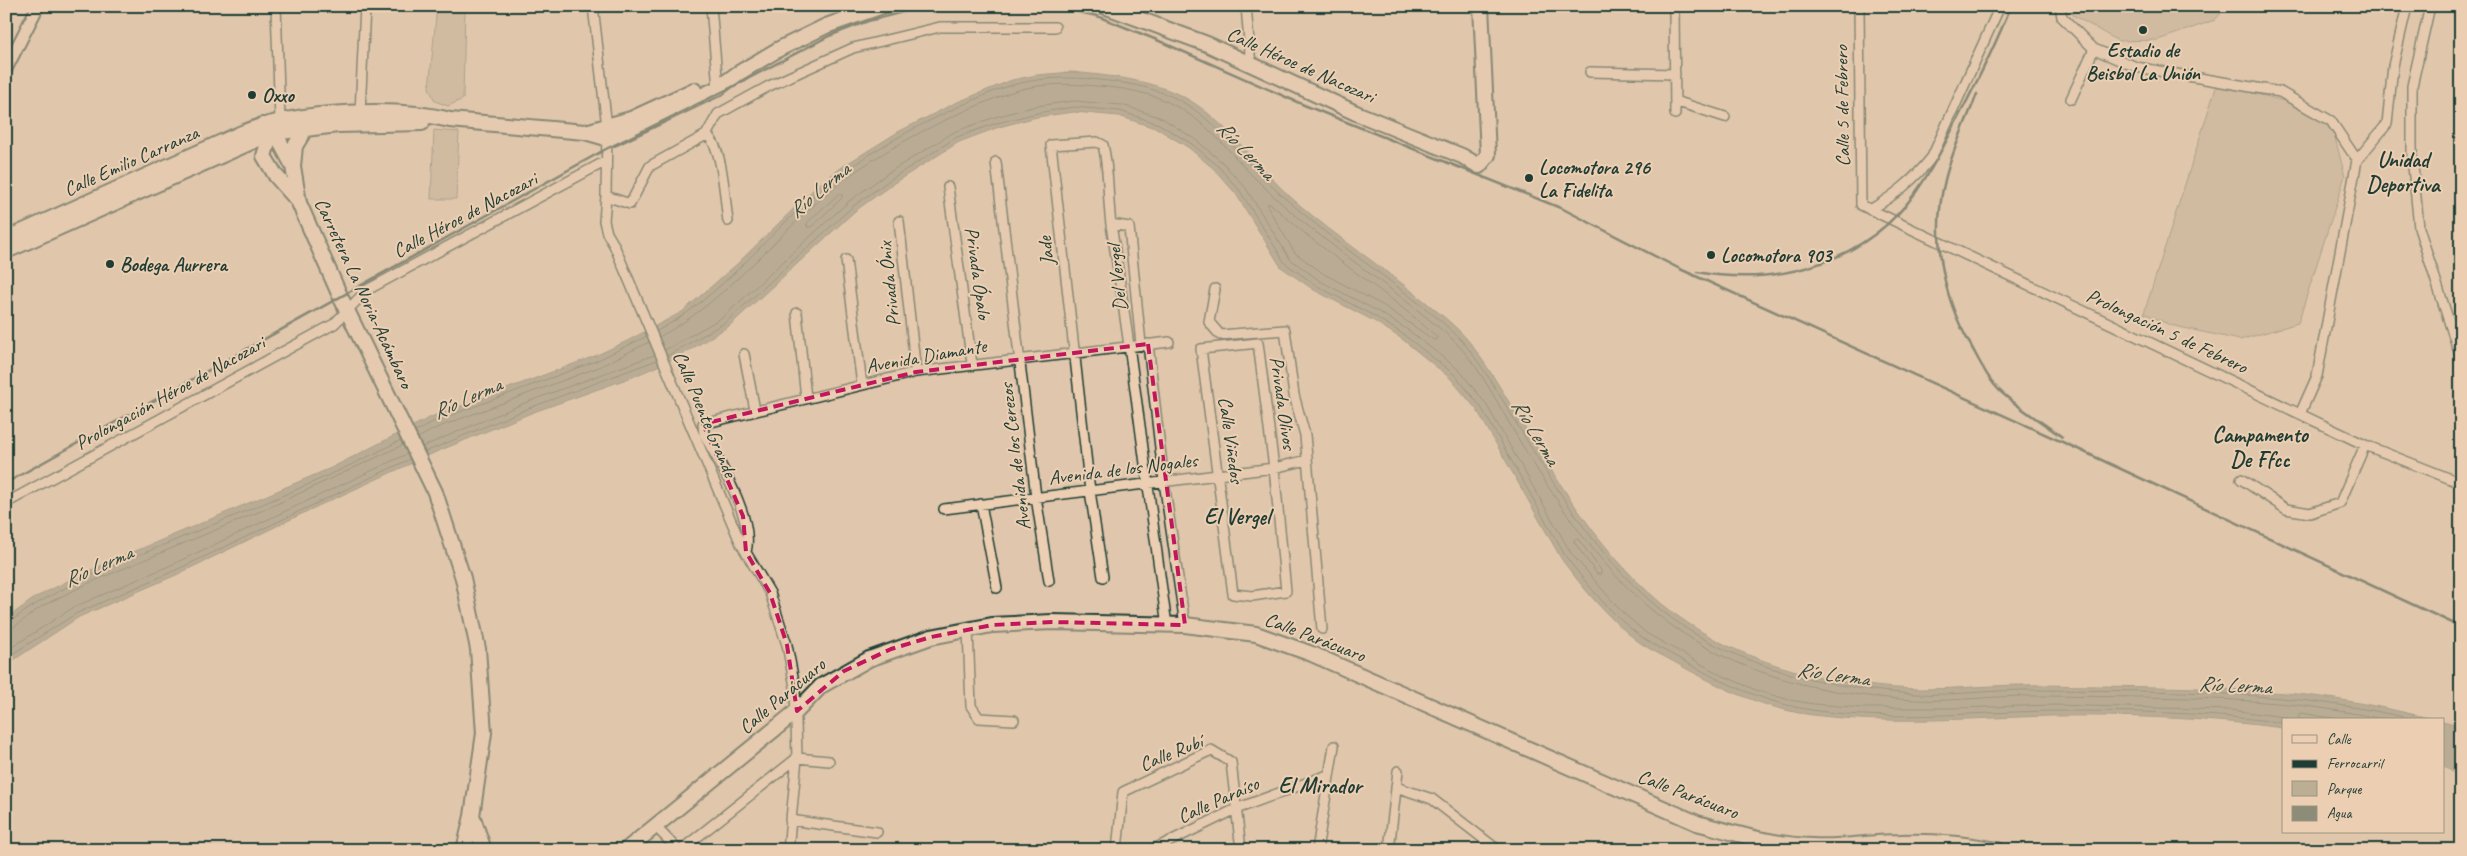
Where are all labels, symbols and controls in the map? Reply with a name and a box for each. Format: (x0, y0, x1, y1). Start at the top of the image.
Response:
street label: Calle Héroe de Nacozari (1223, 21, 1381, 110)
marker: Estadio de Beisbol La Unión (2137, 24, 2149, 36)
place label: Estadio de Beisbol La Unión (2086, 38, 2201, 86)
street label: Calle 5 de Febrero (1828, 44, 1856, 167)
place label: Oxxo (262, 83, 295, 108)
marker: Oxxo (246, 89, 258, 101)
water label: Río Lerma (1211, 115, 1282, 187)
street label: Calle Emilio Carranza (60, 119, 204, 202)
district label: Unidad Deportiva (2366, 146, 2442, 199)
water label: Río Lerma (783, 155, 857, 223)
place label: Locomotora 296 La Fidelita (1539, 155, 1652, 203)
street label: Calle Héroe de Nacozari (389, 165, 543, 263)
marker: Locomotora 296 La Fidelita (1523, 172, 1535, 184)
street label: Carretera La Noria-Acámbaro (309, 194, 420, 394)
street label: Privada Ópalo (959, 225, 997, 322)
street label: Jade (1032, 234, 1060, 268)
street label: Privada Ónix (872, 238, 906, 328)
street label: Del Vergel (1101, 240, 1133, 312)
place label: Locomotora 903 (1721, 243, 1834, 268)
marker: Locomotora 903 (1705, 249, 1717, 261)
place label: Bodega Aurrera (120, 252, 229, 277)
marker: Bodega Aurrera (104, 258, 116, 270)
street label: Prolongación 5 de Febrero (2082, 283, 2252, 380)
street label: Prolongación Héroe de Nacozari (71, 329, 271, 456)
street label: Avenida Diamante (864, 333, 990, 379)
street label: Calle Puente Grande (667, 347, 743, 482)
street label: Privada Olivos (1264, 355, 1302, 453)
water label: Río Lerma (429, 370, 508, 425)
street label: Avenida de los Cerezos (993, 380, 1036, 532)
water label: Río Lerma (1506, 394, 1567, 472)
street label: Calle Viñedos (1213, 395, 1250, 487)
district label: Campamento De Ffcc (2212, 421, 2310, 474)
street label: Avenida de los Nogales (1047, 447, 1201, 491)
district label: El Vergel (1204, 503, 1274, 531)
water label: Río Lerma (60, 538, 139, 593)
street label: Calle Parácuaro (1261, 606, 1370, 668)
street label: Calle Parácuaro (734, 652, 831, 740)
water label: Río Lerma (1795, 656, 1873, 692)
water label: Río Lerma (2198, 670, 2274, 700)
legend (2282, 718, 2444, 834)
street label: Calle Rubí (1136, 727, 1210, 777)
text: Calle (2327, 730, 2352, 749)
text: Ferrocarril (2327, 754, 2385, 773)
street label: Calle Parácuaro (1634, 763, 1743, 825)
street label: Calle Paraíso (1173, 771, 1263, 829)
district label: El Mirador (1278, 772, 1365, 800)
text: Parque (2327, 780, 2363, 799)
text: Agua (2327, 804, 2352, 823)

